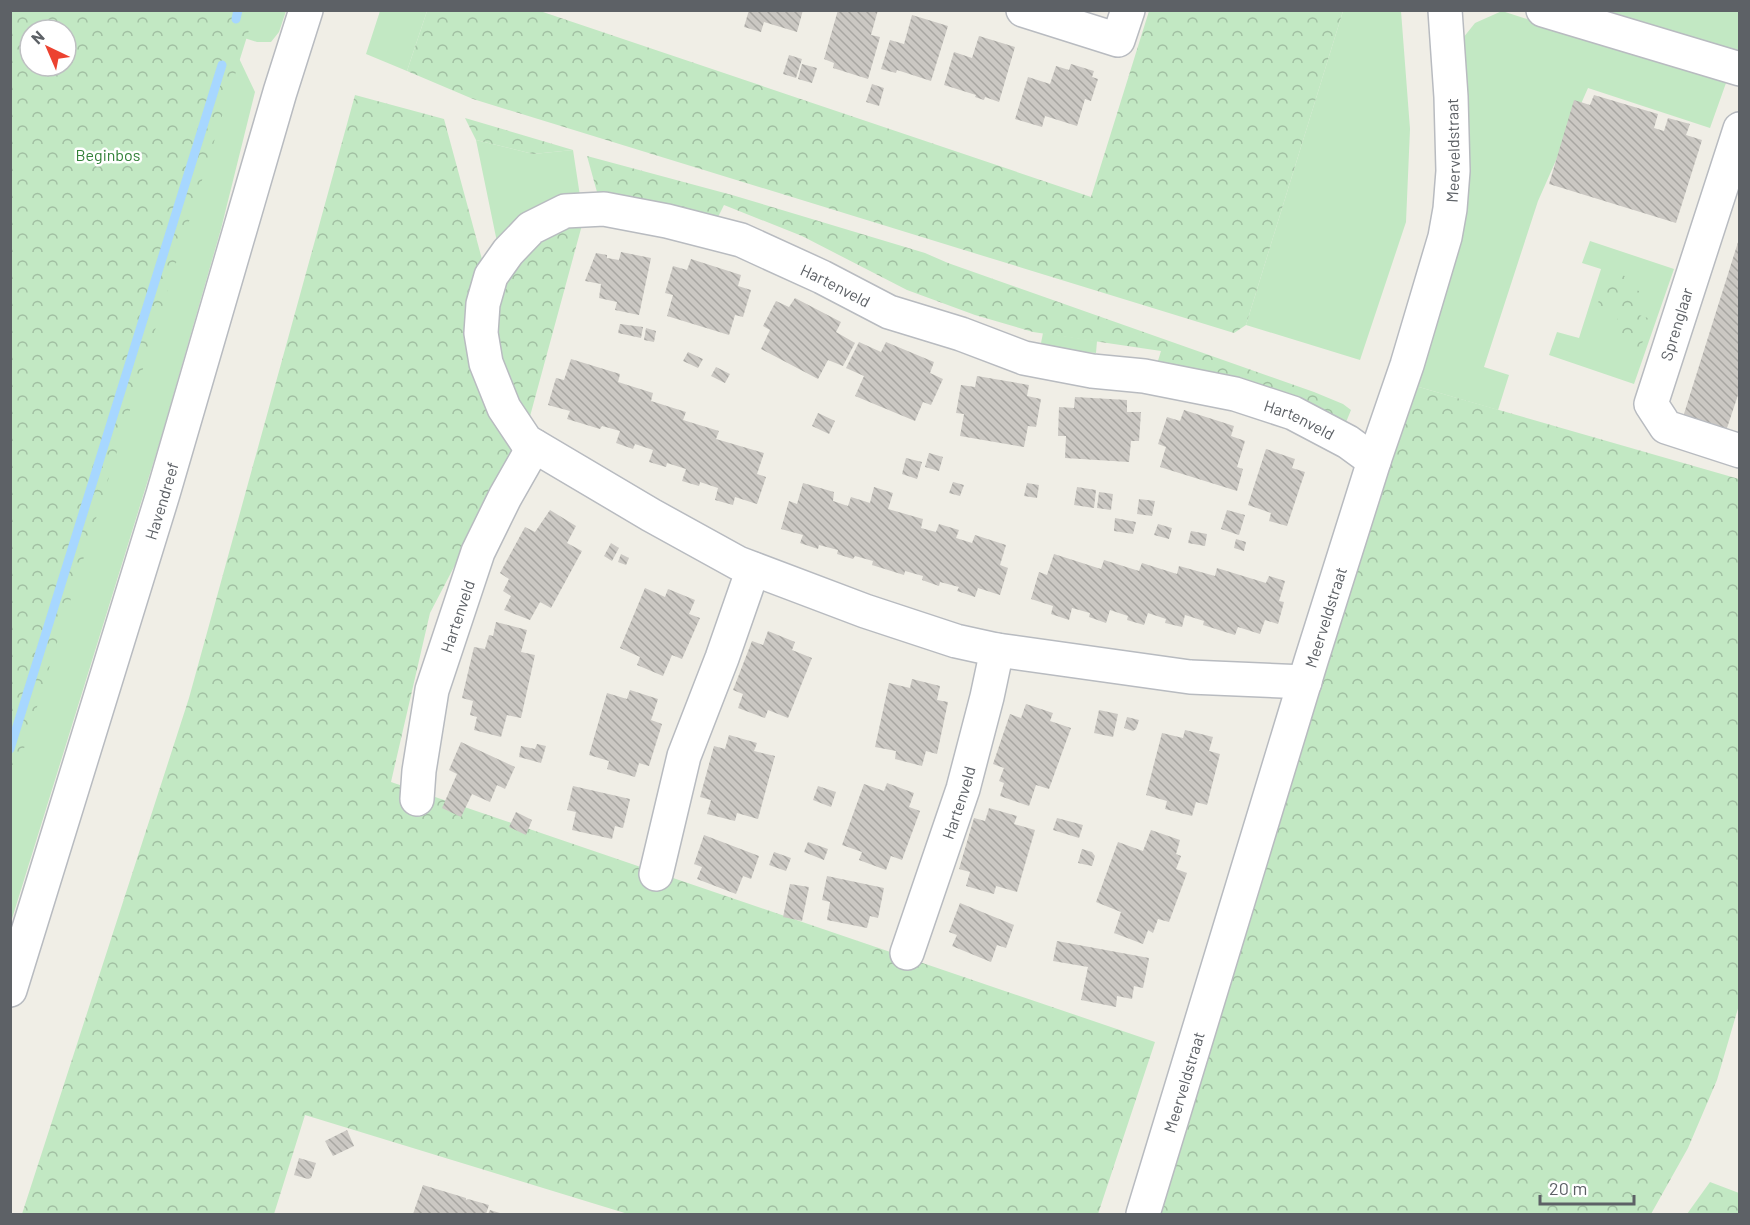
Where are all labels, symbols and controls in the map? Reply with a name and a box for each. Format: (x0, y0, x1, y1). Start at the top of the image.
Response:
north arrow (18, 18, 78, 78)
text: N (27, 26, 48, 47)
street label: Meerveldstraat (1441, 98, 1463, 203)
park label: Beginbos (76, 145, 140, 164)
street label: Hartenveld (798, 259, 874, 310)
street label: Sprenglaar (1656, 285, 1696, 363)
street label: Hartenveld (1262, 395, 1338, 443)
street label: Havendreef (140, 459, 181, 542)
street label: Meerveldstraat (1300, 564, 1350, 670)
street label: Hartenveld (436, 577, 478, 655)
street label: Hartenveld (937, 764, 978, 841)
street label: Meerveldstraat (1159, 1029, 1207, 1135)
scale bar (1540, 1168, 1634, 1206)
text: 20 m (1549, 1177, 1587, 1199)

